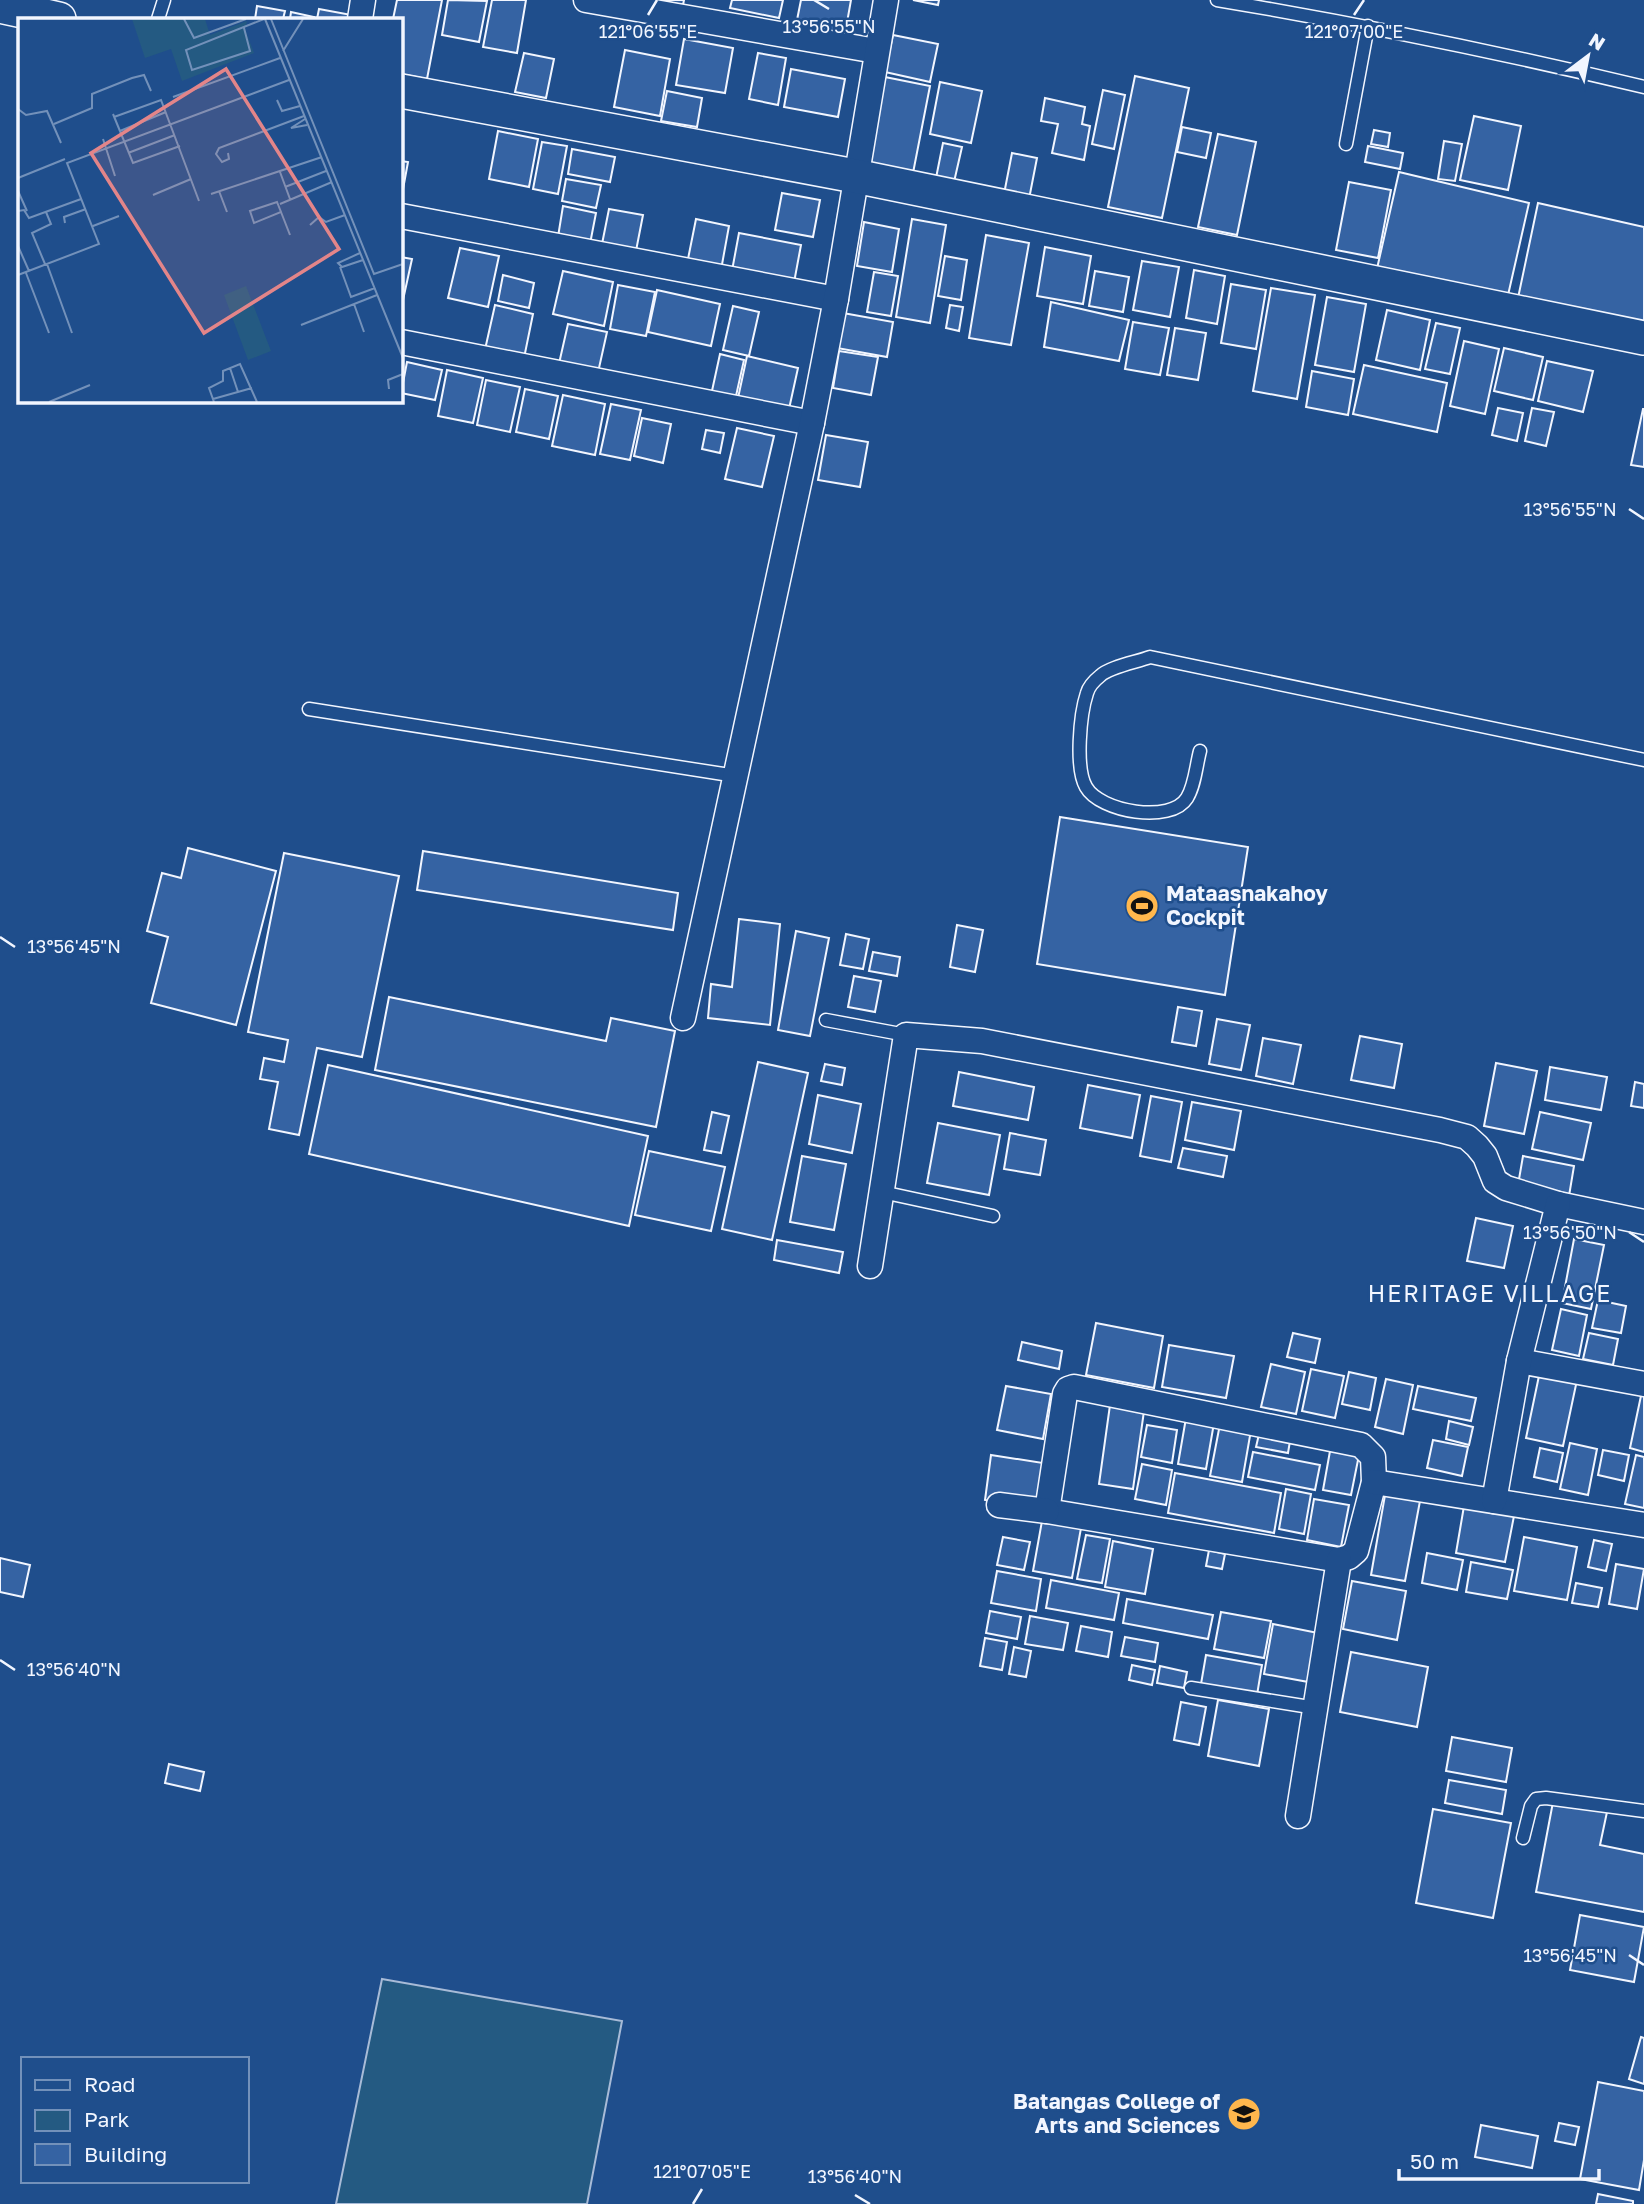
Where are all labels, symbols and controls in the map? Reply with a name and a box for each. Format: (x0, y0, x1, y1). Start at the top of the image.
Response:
text: 13°56'55"N (782, 15, 876, 37)
inset map (18, 18, 402, 402)
text: 121°06'55"E (599, 20, 697, 42)
text: 121°07'00"E (1305, 20, 1403, 42)
north arrow (1553, 21, 1623, 91)
text: N (1585, 28, 1609, 55)
text: 13°56'55"N (1523, 498, 1617, 520)
place label: Mataasnakahoy Cockpit (1166, 880, 1328, 930)
sports icon: Mataasnakahoy Cockpit (1123, 887, 1161, 925)
text: 13°56'45"N (27, 935, 121, 957)
text: 13°56'50"N (1523, 1221, 1617, 1243)
district label: HERITAGE VILLAGE (1368, 1279, 1612, 1307)
text: 13°56'40"N (27, 1658, 121, 1680)
text: 13°56'45"N (1523, 1944, 1617, 1966)
legend (21, 2057, 248, 2183)
text: Road (84, 2071, 135, 2097)
place label: Batangas College of Arts and Sciences (1013, 2088, 1220, 2138)
school or university icon: Batangas College of Arts and Sciences (1225, 2095, 1263, 2133)
text: Park (84, 2106, 130, 2132)
scale bar (1399, 2138, 1598, 2182)
text: Building (84, 2141, 167, 2167)
text: 50 m (1410, 2148, 1459, 2174)
text: 121°07'05"E (653, 2160, 751, 2182)
text: 13°56'40"N (808, 2165, 902, 2187)

